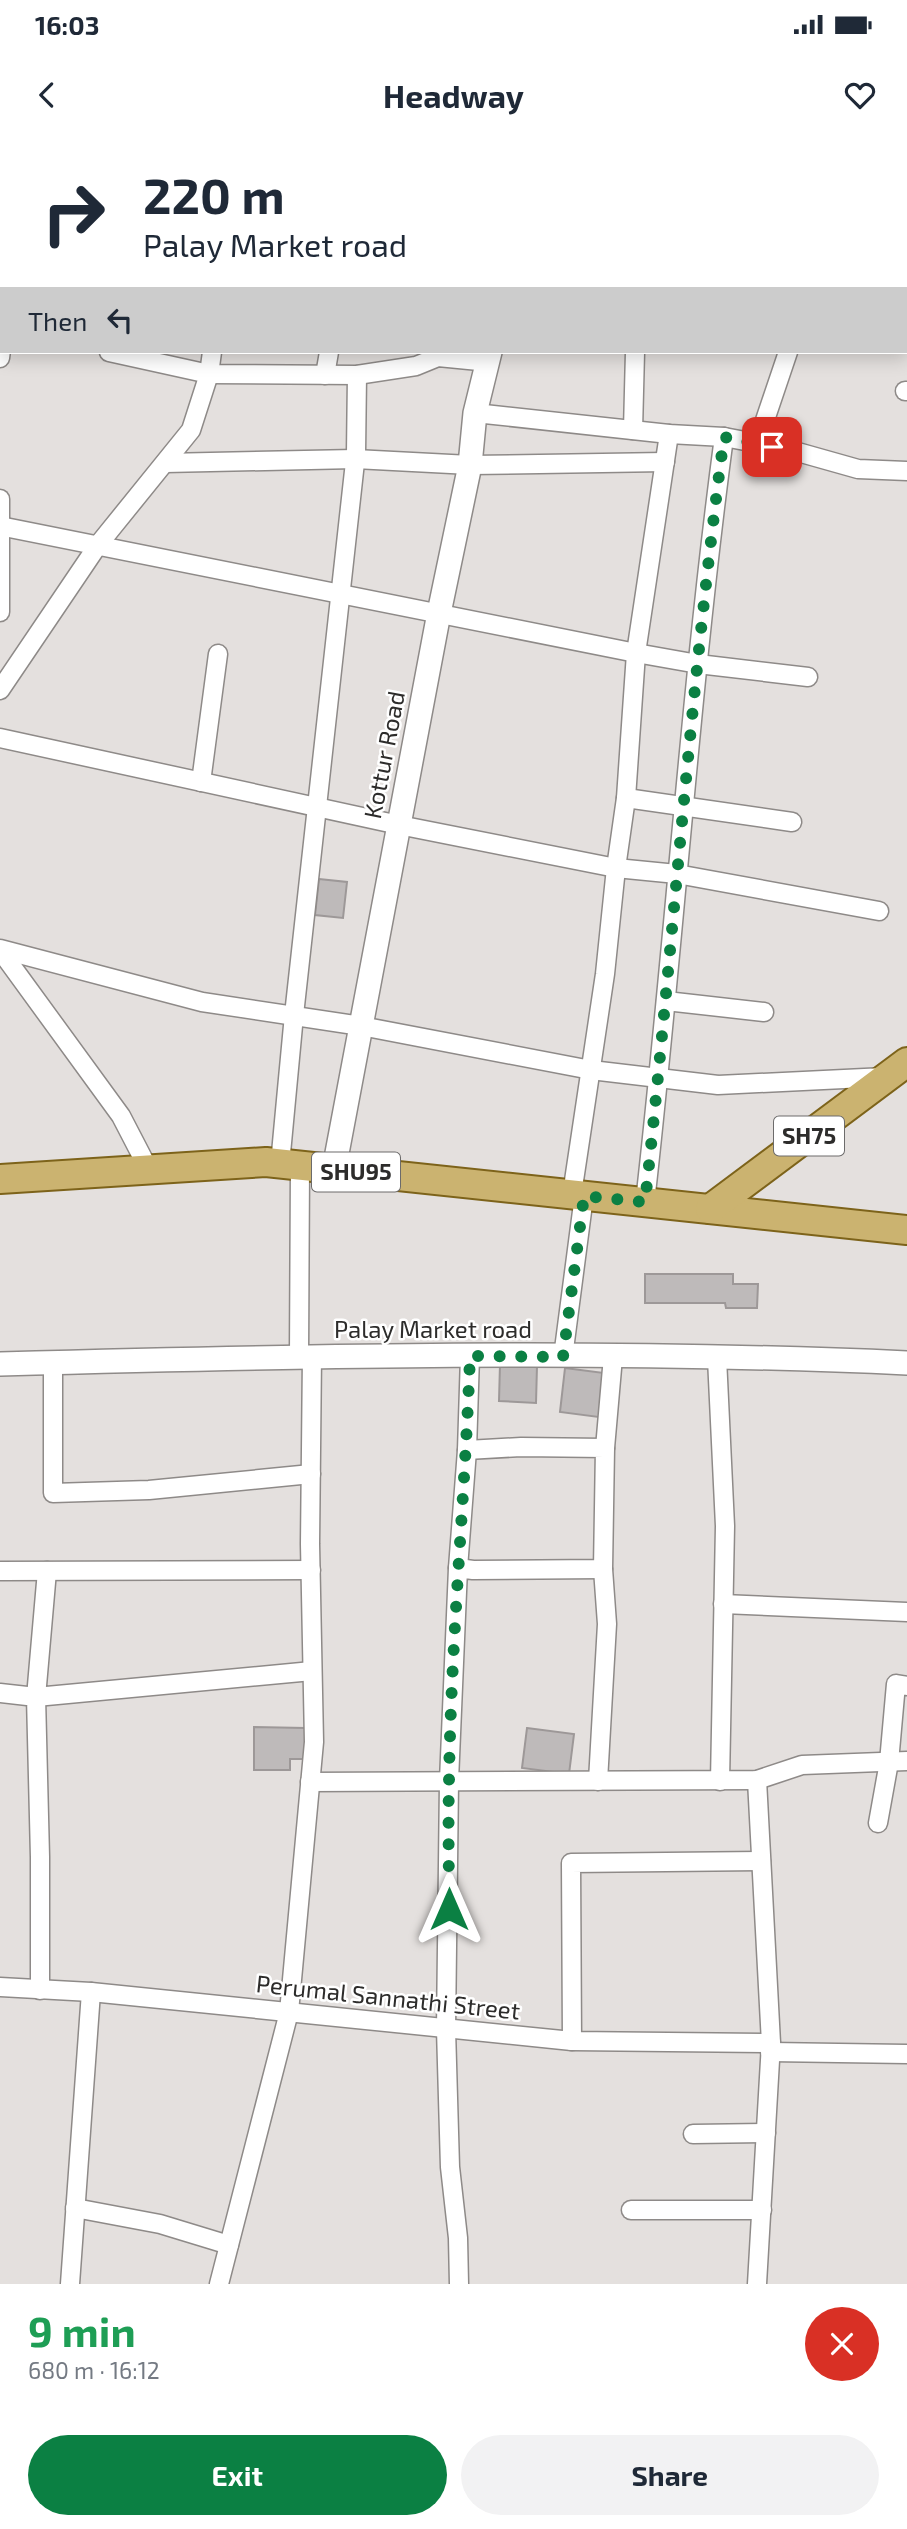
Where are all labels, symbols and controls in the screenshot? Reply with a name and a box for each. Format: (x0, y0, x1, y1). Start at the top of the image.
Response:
text: 16:03 (35, 9, 99, 40)
icon: back (28, 76, 66, 114)
text: Headway (383, 76, 524, 114)
icon: heart (841, 76, 879, 114)
text: 220 m (143, 165, 285, 224)
icon: right (28, 168, 119, 259)
text: Palay Market road (143, 225, 407, 263)
icon: left (101, 301, 139, 339)
text: Then (28, 305, 87, 336)
pin (742, 417, 802, 477)
icon: arrive (753, 428, 791, 466)
street label: Kottur Road (357, 689, 410, 821)
road number: SH75 (774, 1116, 844, 1155)
road number: SHU95 (312, 1152, 400, 1191)
street label: Palay Market road (334, 1314, 532, 1343)
position arrow (412, 1872, 486, 1946)
street label: Perumal Sannathi Street (255, 1968, 521, 2025)
text: 9 min (28, 2305, 136, 2355)
button: close (805, 2307, 879, 2381)
text: 680 m · 16:12 (28, 2356, 160, 2384)
button: Exit (28, 2435, 447, 2515)
button: Share (461, 2435, 879, 2515)

